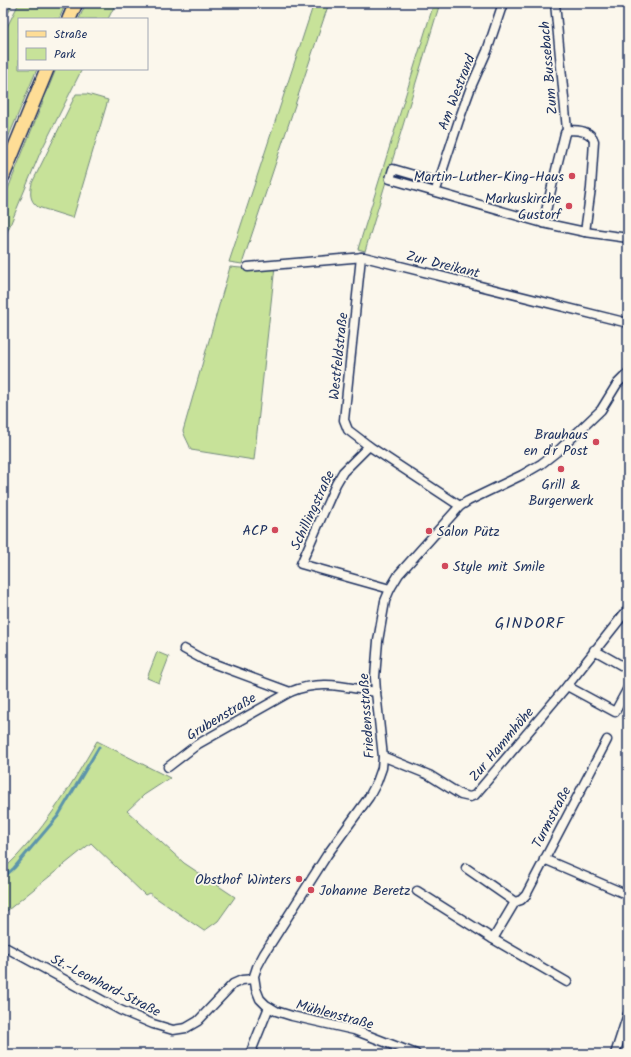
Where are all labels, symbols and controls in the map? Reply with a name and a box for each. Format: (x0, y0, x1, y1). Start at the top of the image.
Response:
legend (18, 18, 148, 70)
street label: Zum Bussebach (534, 20, 564, 116)
text: Straße (54, 25, 88, 44)
text: Park (54, 45, 76, 64)
street label: Am Westrand (432, 50, 482, 133)
place label: Martin-Luther-King-Haus (414, 166, 564, 188)
marker: Martin-Luther-King-Haus (567, 171, 577, 181)
place label: Markuskirche Gustorf (485, 188, 563, 226)
marker: Markuskirche Gustorf (564, 201, 574, 211)
street label: Zur Dreikant (404, 245, 482, 285)
street label: Westfeldstraße (323, 311, 355, 401)
place label: Brauhaus en d'r Post (524, 424, 589, 462)
marker: Brauhaus en d'r Post (591, 437, 601, 447)
marker: Grill & Burgerwerk (556, 464, 566, 474)
street label: Schillingstraße (285, 466, 341, 554)
place label: Grill & Burgerwerk (529, 474, 594, 512)
place label: ACP (243, 520, 267, 542)
place label: Salon Pütz (437, 521, 500, 543)
marker: ACP (270, 525, 280, 535)
marker: Salon Pütz (424, 526, 434, 536)
place label: Style mit Smile (453, 556, 546, 578)
marker: Style mit Smile (440, 561, 450, 571)
district label: GINDORF (495, 611, 566, 636)
street label: Friedensstraße (353, 672, 381, 759)
street label: Grubenstraße (182, 687, 261, 746)
street label: Zur Hammhöhe (464, 702, 540, 787)
street label: Turmstraße (526, 782, 578, 852)
place label: Obsthof Winters (195, 869, 291, 891)
marker: Obsthof Winters (294, 874, 304, 884)
place label: Johanne Beretz (319, 880, 411, 902)
marker: Johanne Beretz (306, 885, 316, 895)
street label: St.-Leonhard-Straße (47, 949, 165, 1023)
street label: Mühlenstraße (293, 994, 377, 1036)

